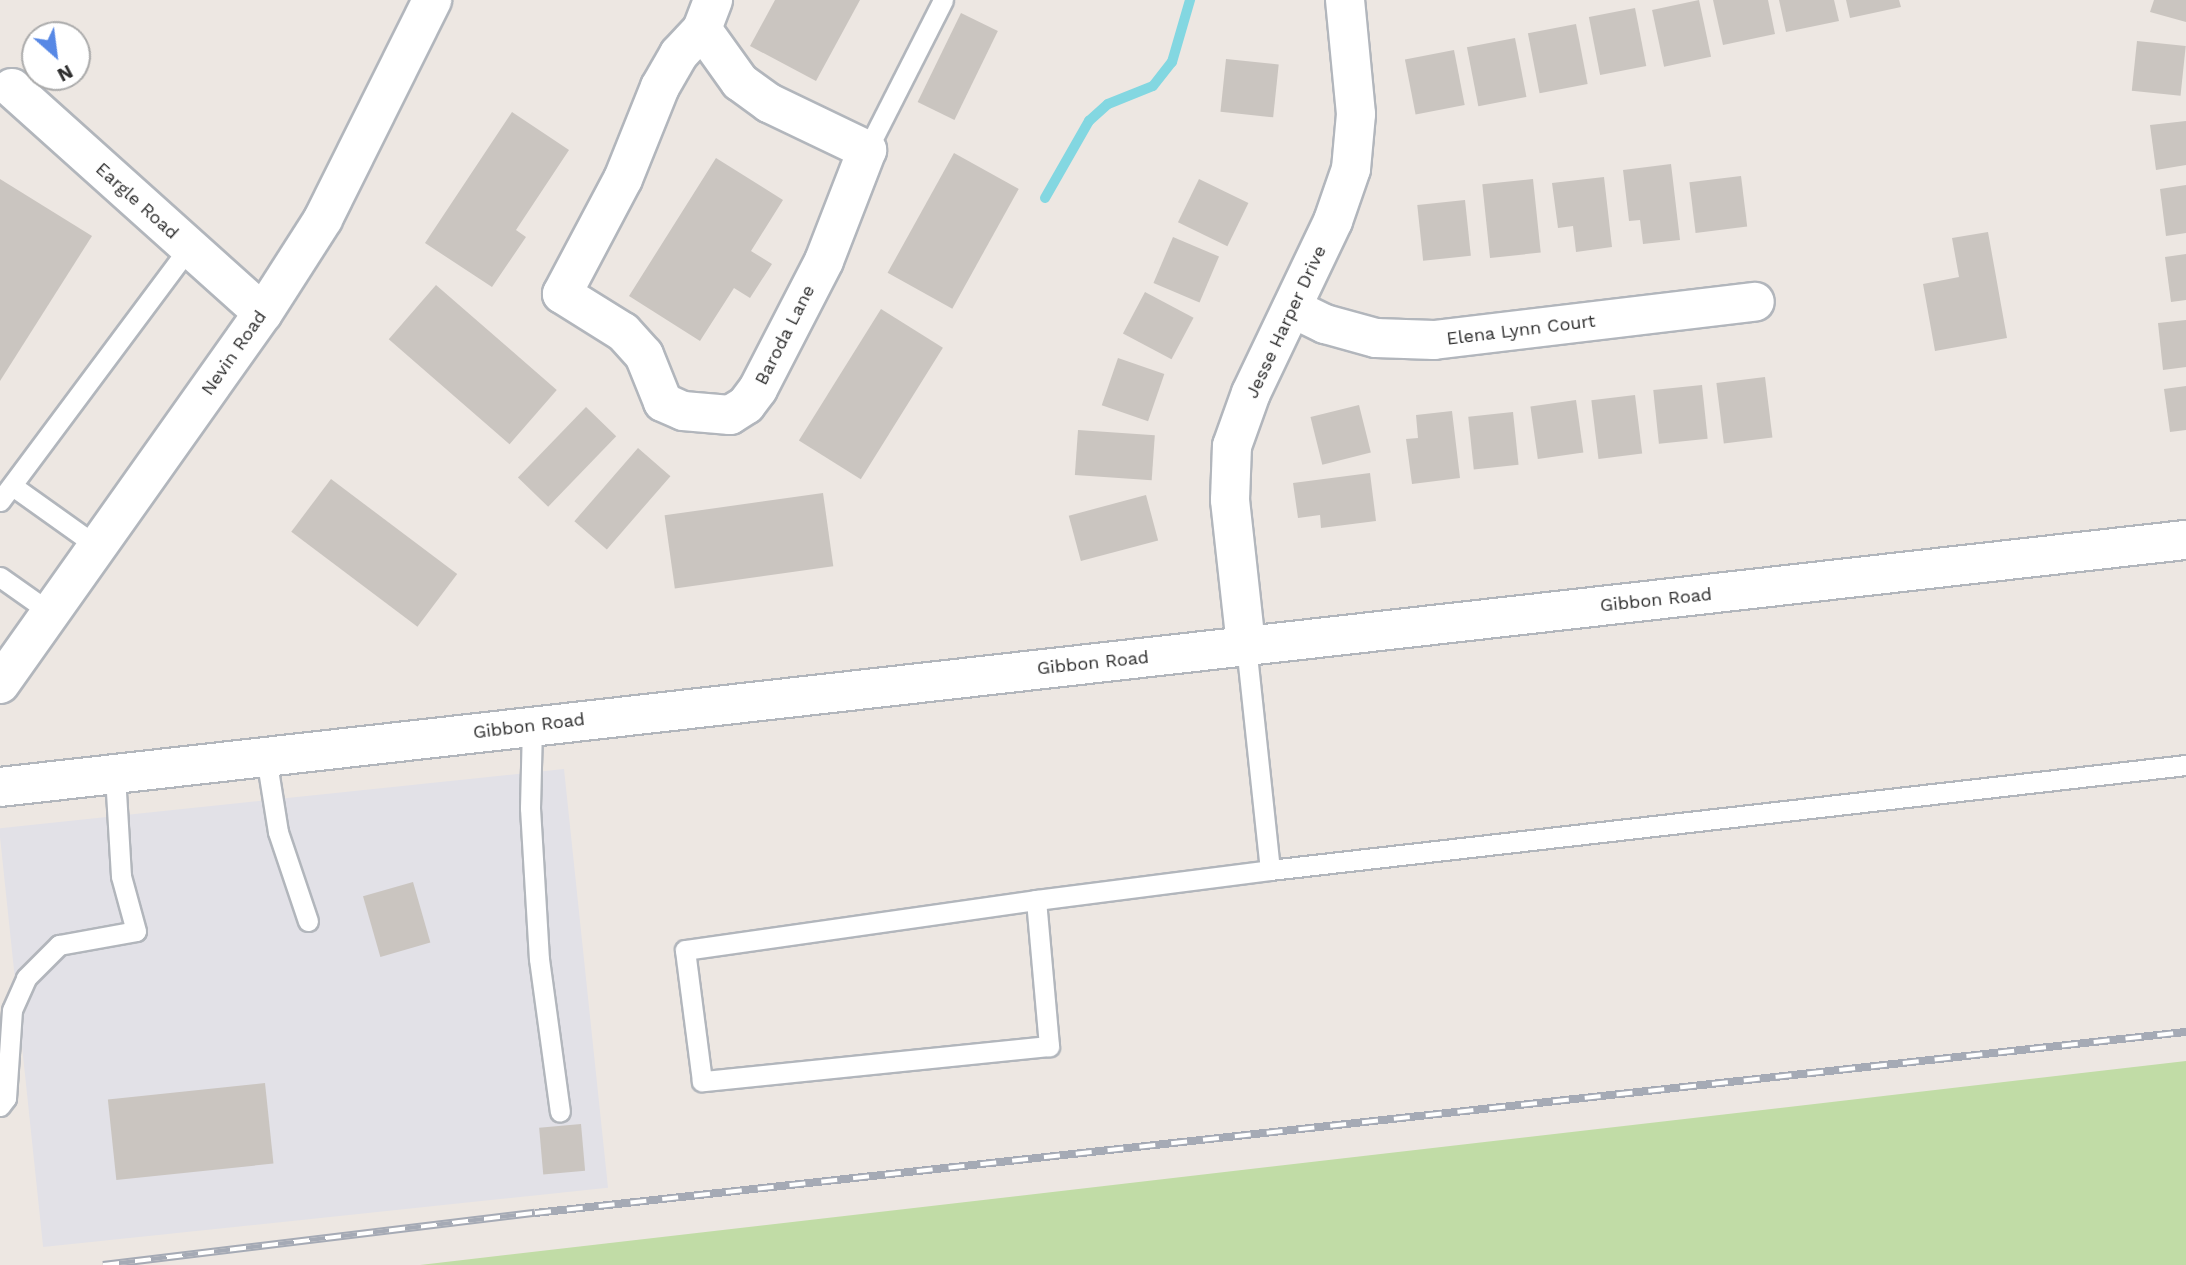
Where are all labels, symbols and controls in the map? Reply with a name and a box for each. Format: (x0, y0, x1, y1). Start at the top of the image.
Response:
north arrow (21, 21, 91, 91)
text: N (54, 60, 77, 87)
street label: Eargle Road (91, 158, 183, 244)
street label: Jesse Harper Drive (1241, 242, 1331, 402)
street label: Baroda Lane (750, 281, 820, 389)
street label: Nevin Road (197, 306, 271, 400)
street label: Elena Lynn Court (1445, 310, 1597, 350)
street label: Gibbon Road (1599, 583, 1713, 617)
street label: Gibbon Road (1036, 646, 1150, 680)
street label: Gibbon Road (472, 708, 586, 744)

